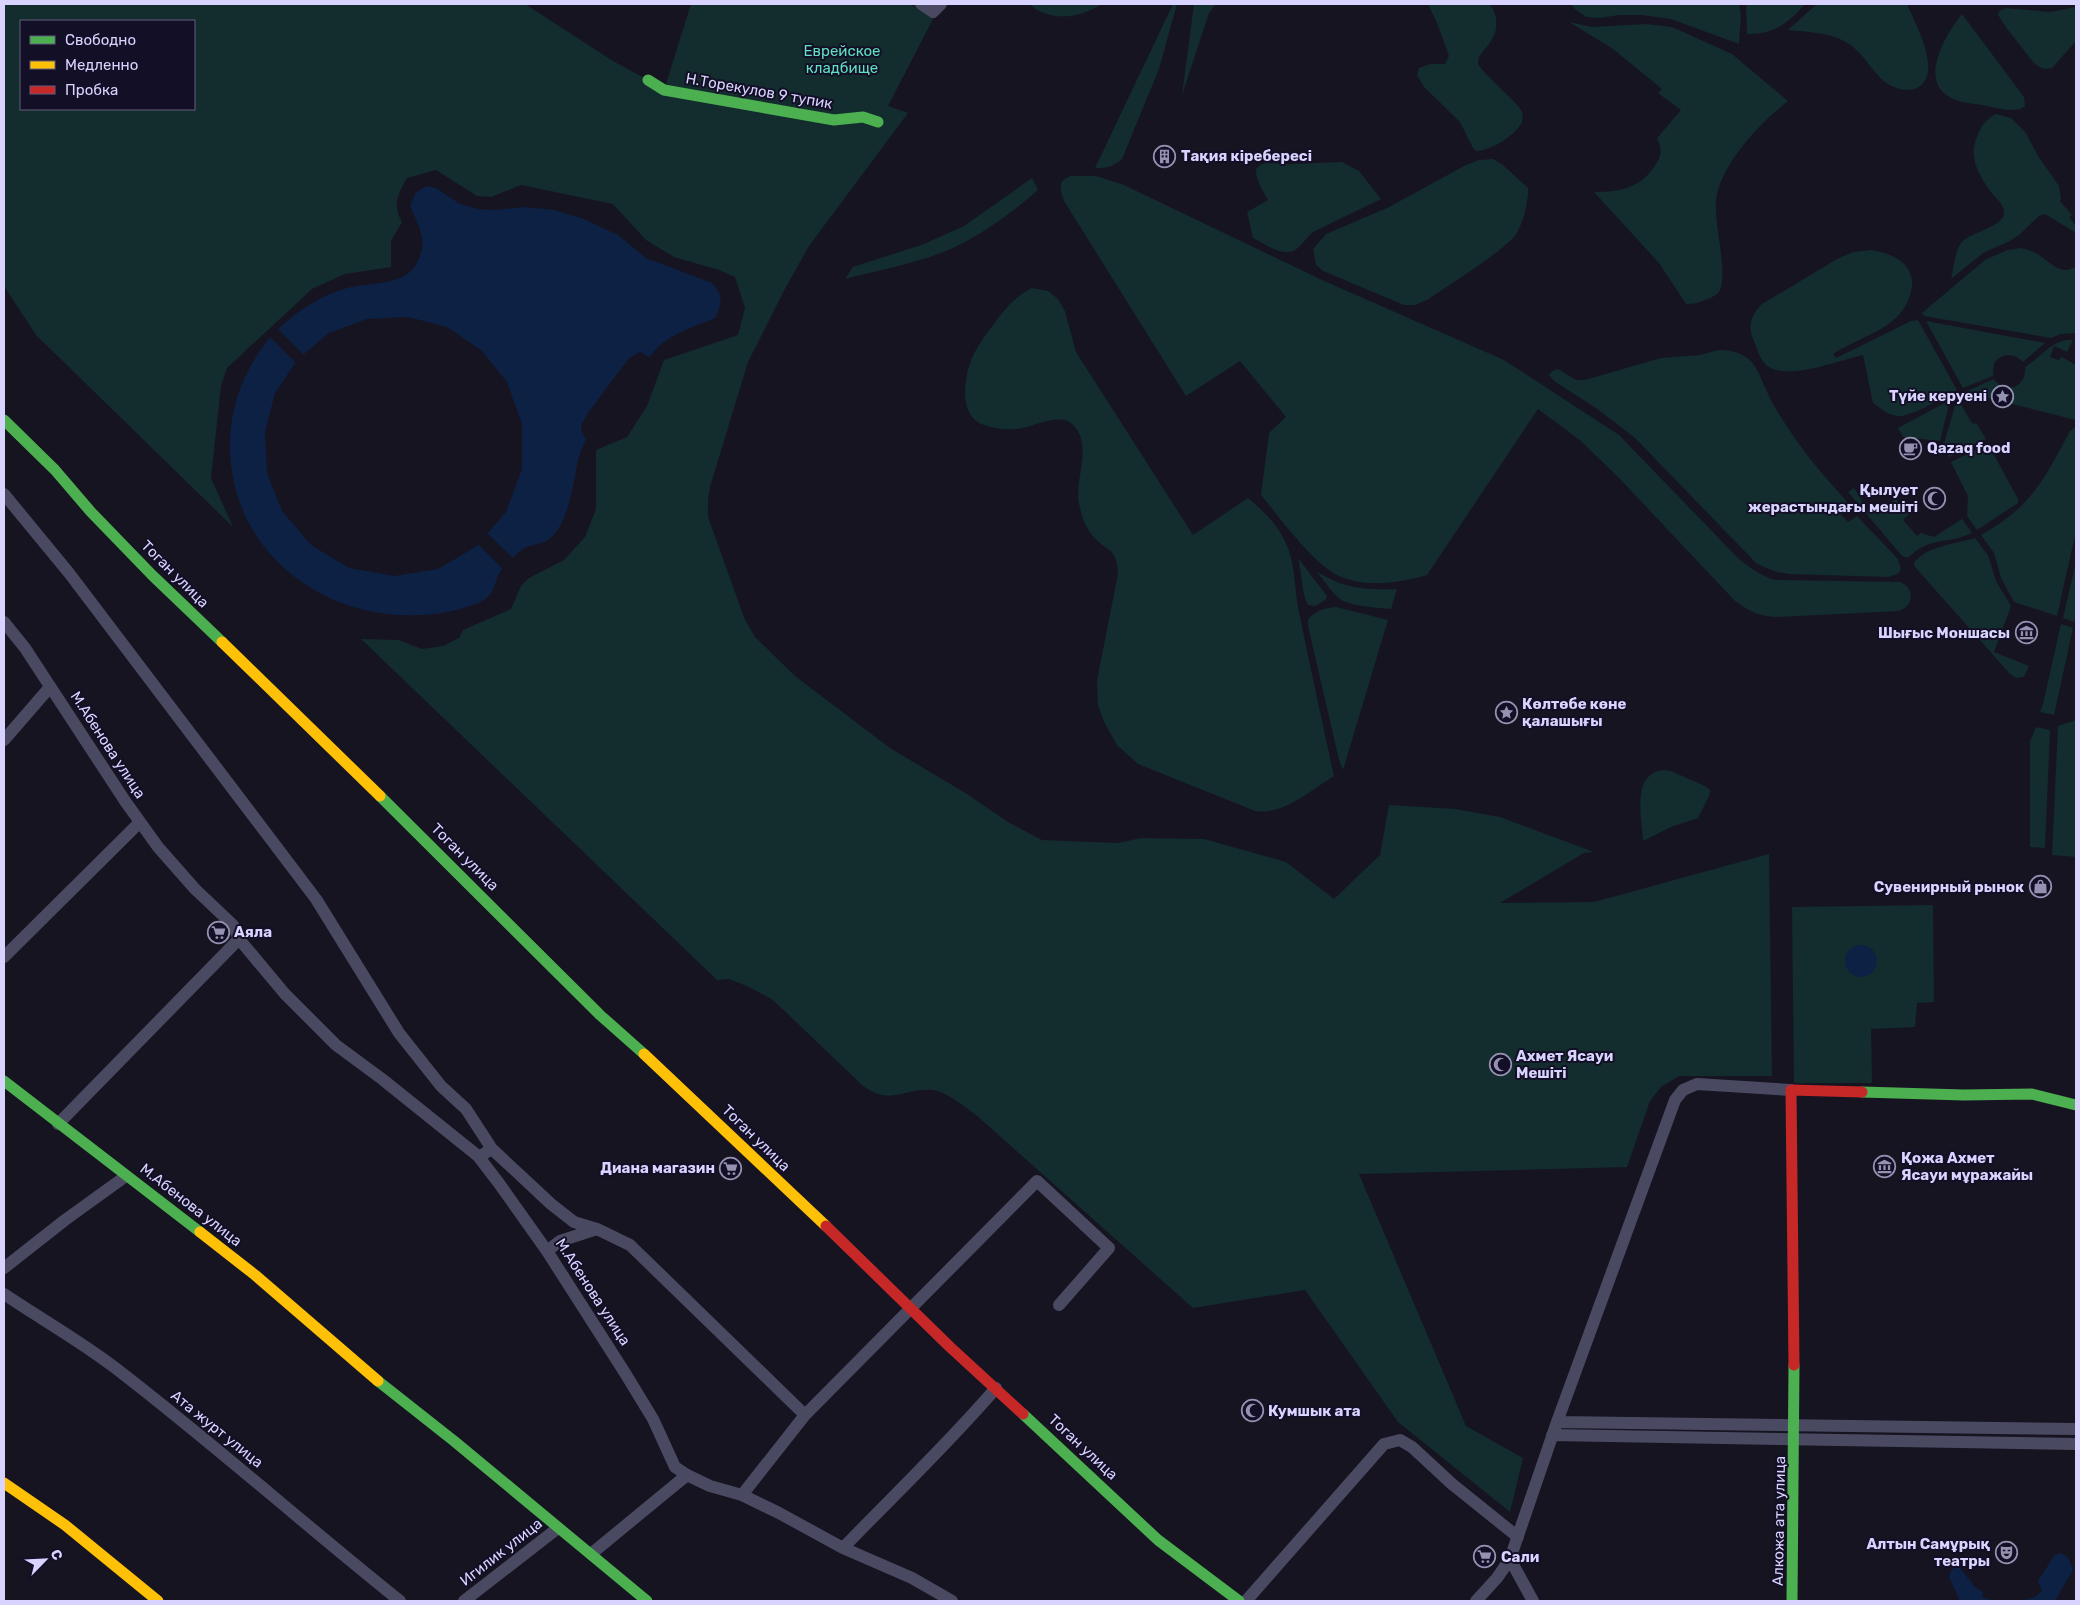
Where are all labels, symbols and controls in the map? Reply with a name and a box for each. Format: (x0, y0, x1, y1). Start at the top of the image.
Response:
legend (20, 20, 195, 110)
text: Свободно (65, 31, 136, 49)
park label: Еврейское кладбище (804, 42, 880, 77)
text: Медленно (65, 56, 138, 74)
street label: Н.Торекулов 9 тупик (684, 69, 834, 113)
text: Пробка (65, 81, 118, 99)
building icon: Тақия кіребересі (1153, 144, 1177, 168)
place label: Тақия кіребересі (1181, 147, 1312, 165)
place icon: Түйе керуені (1991, 384, 2015, 408)
place label: Түйе керуені (1889, 387, 1987, 405)
cafe icon: Qazaq food (1899, 436, 1923, 460)
place label: Qazaq food (1927, 439, 2010, 457)
place label: Қылует жерастындағы мешіті (1748, 481, 1919, 516)
mosque icon: Қылует жерастындағы мешіті (1922, 487, 1946, 511)
street label: Тоган улица (138, 537, 212, 611)
museum icon: Шығыс Моншасы (2014, 621, 2038, 645)
place label: Шығыс Моншасы (1878, 624, 2010, 642)
street label: М.Абенова улица (67, 688, 149, 802)
place label: Көлтөбе көне қалашығы (1522, 695, 1627, 730)
place icon: Көлтөбе көне қалашығы (1494, 701, 1518, 725)
street label: Тоган улица (428, 820, 502, 894)
shop icon: Сувенирный рынок (2028, 875, 2052, 899)
place label: Сувенирный рынок (1874, 878, 2024, 896)
supermarket icon: Аяла (206, 920, 230, 944)
place label: Аяла (234, 923, 272, 941)
place label: Ахмет Ясауи Мешіті (1516, 1047, 1613, 1082)
mosque icon: Ахмет Ясауи Мешіті (1488, 1053, 1512, 1077)
street label: Тоган улица (718, 1101, 794, 1175)
place label: Қожа Ахмет Ясауи мұражайы (1901, 1149, 2033, 1184)
museum icon: Қожа Ахмет Ясауи мұражайы (1873, 1155, 1897, 1179)
supermarket icon: Диана магазин (719, 1156, 743, 1180)
place label: Диана магазин (600, 1159, 715, 1177)
street label: М.Абенова улица (137, 1160, 245, 1250)
street label: М.Абенова улица (552, 1235, 634, 1349)
street label: Ата журт улица (167, 1386, 267, 1472)
mosque icon: Кумшык ата (1240, 1399, 1264, 1423)
place label: Кумшык ата (1268, 1402, 1361, 1420)
street label: Тоган улица (1045, 1410, 1121, 1484)
street label: Алкожа ата улица (1769, 1456, 1789, 1586)
street label: Игилик улица (456, 1514, 546, 1590)
north arrow (20, 1535, 70, 1585)
place label: Алтын Самұрық театры (1866, 1535, 1990, 1570)
theatre icon: Алтын Самұрық театры (1994, 1541, 2018, 1565)
supermarket icon: Сали (1473, 1545, 1497, 1569)
text: С (47, 1547, 66, 1563)
place label: Сали (1501, 1548, 1539, 1566)

